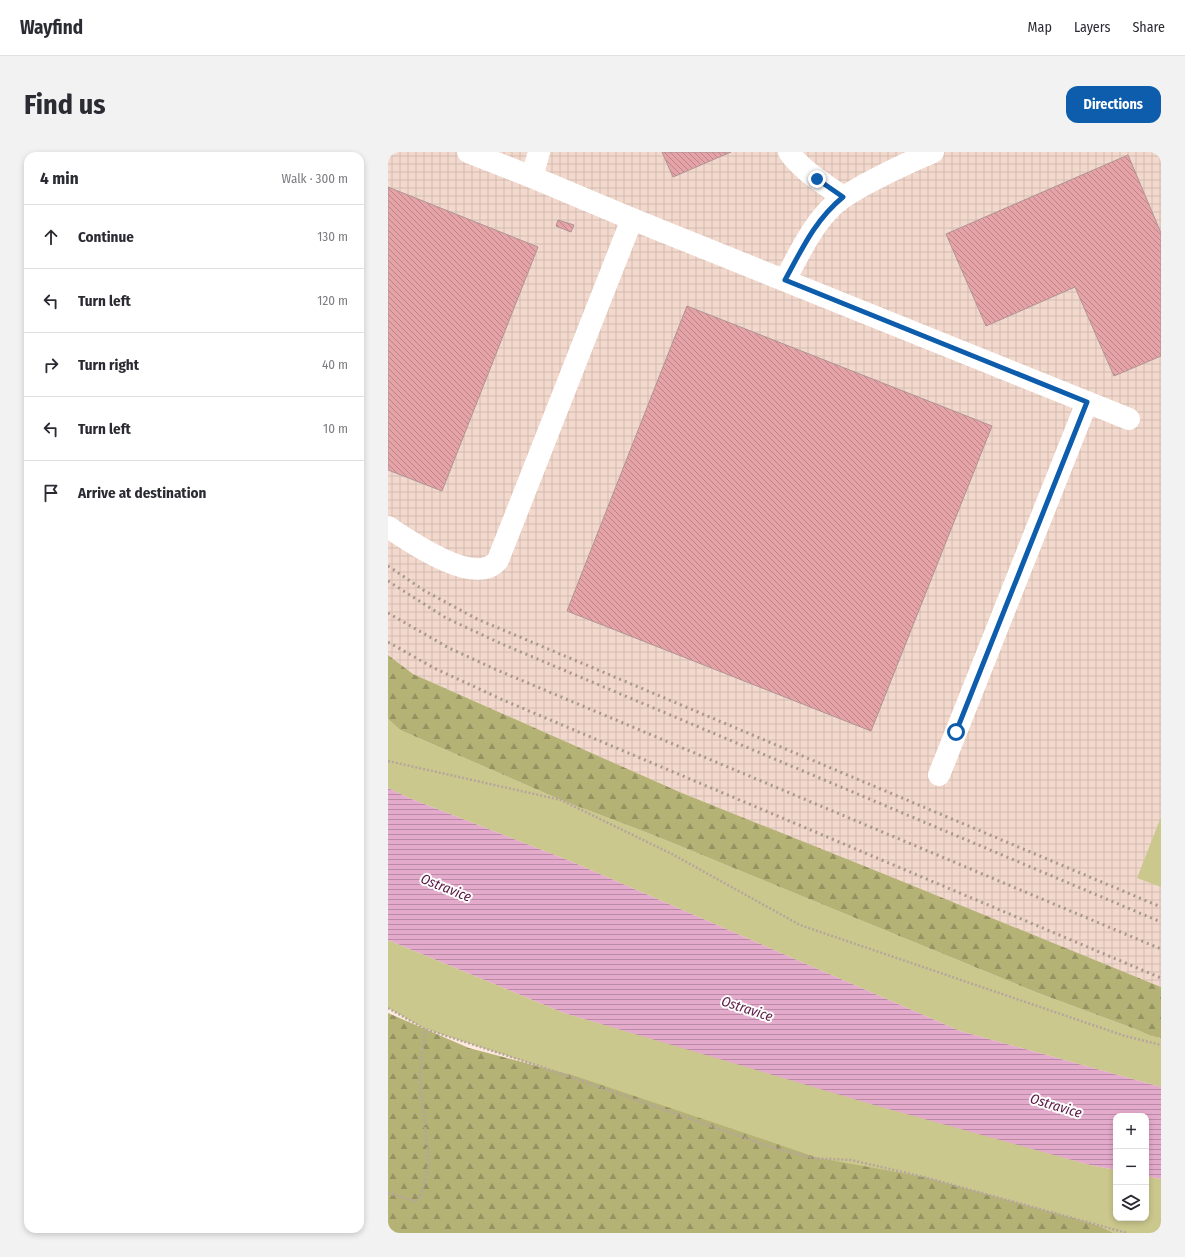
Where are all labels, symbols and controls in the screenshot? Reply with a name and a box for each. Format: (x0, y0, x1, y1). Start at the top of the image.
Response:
text: Wayfind (20, 16, 83, 39)
text: Map (1028, 19, 1052, 36)
text: Layers (1074, 19, 1110, 36)
text: Share (1132, 19, 1165, 36)
button: Directions (1066, 86, 1161, 123)
text: Find us (24, 88, 106, 121)
text: 4 min (40, 168, 79, 189)
route end (808, 170, 826, 188)
text: Walk · 300 m (282, 171, 348, 186)
icon: ahead (40, 226, 62, 248)
text: Continue (78, 228, 134, 246)
text: 130 m (317, 229, 348, 244)
icon: left (40, 290, 62, 312)
text: Turn left (78, 292, 131, 310)
text: 120 m (317, 293, 348, 308)
icon: right (40, 354, 62, 376)
text: Turn right (78, 356, 139, 374)
text: 40 m (322, 357, 348, 372)
icon: left (40, 418, 62, 440)
text: Turn left (78, 420, 131, 438)
text: 10 m (323, 421, 348, 436)
icon: arrive (40, 482, 62, 504)
text: Arrive at destination (78, 484, 206, 502)
route start (947, 723, 965, 741)
water label: Ostravice (418, 870, 474, 906)
water label: Ostravice (719, 993, 775, 1025)
water label: Ostravice (1028, 1090, 1084, 1122)
map controls (1113, 1113, 1149, 1221)
button: + (1113, 1113, 1149, 1149)
button: − (1113, 1149, 1149, 1185)
button: layers (1113, 1185, 1149, 1221)

